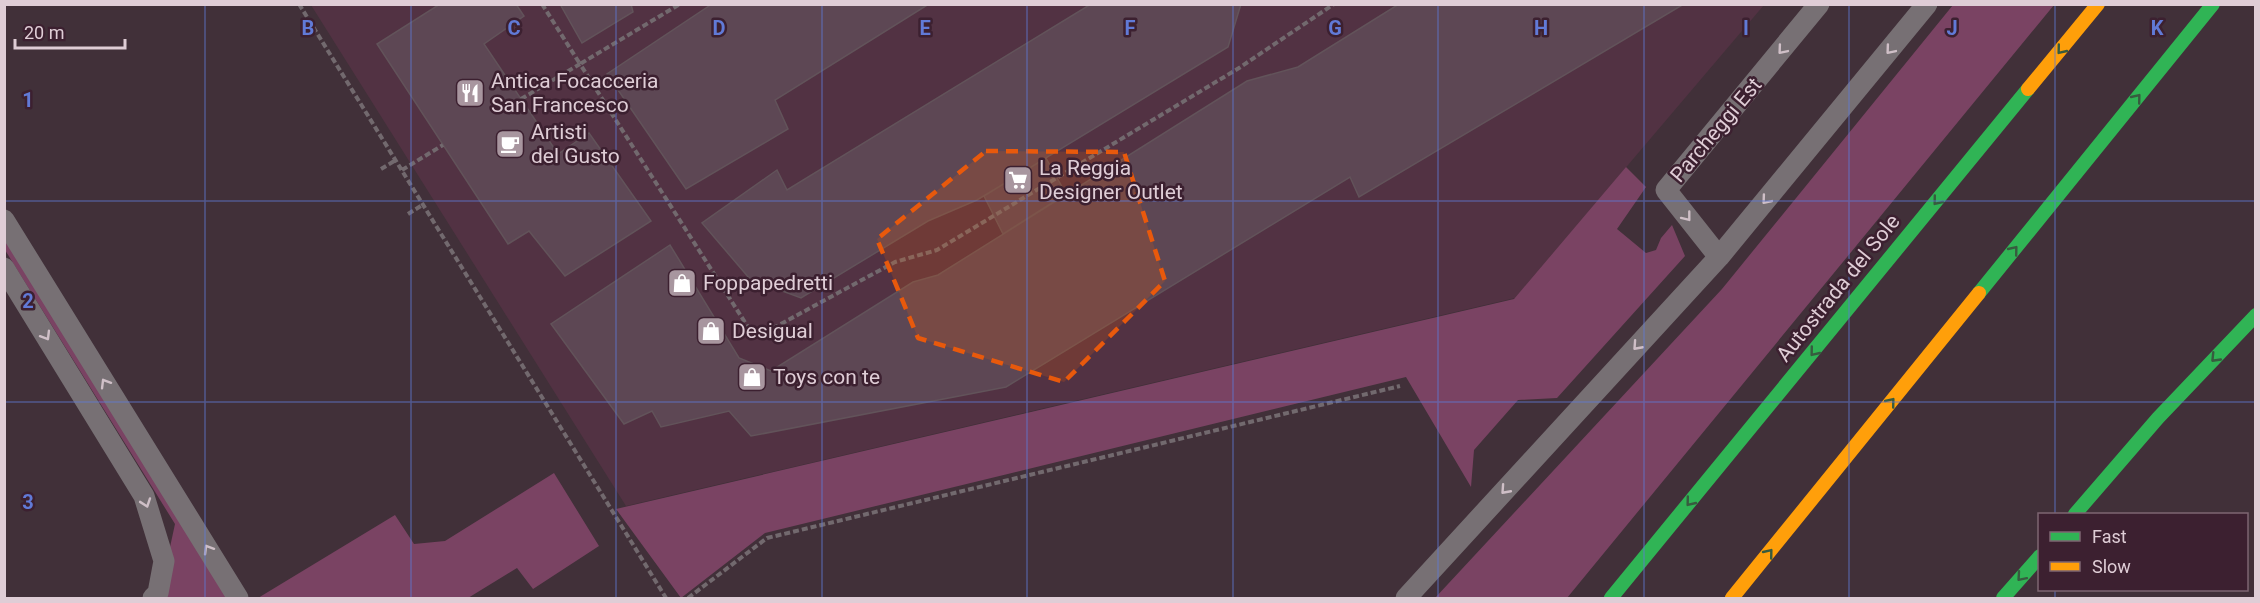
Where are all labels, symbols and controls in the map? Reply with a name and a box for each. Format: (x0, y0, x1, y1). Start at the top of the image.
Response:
scale bar (15, 12, 124, 50)
text: B (302, 16, 314, 40)
text: C (507, 16, 521, 40)
text: D (713, 16, 726, 40)
text: E (919, 16, 931, 40)
text: F (1125, 16, 1136, 40)
text: G (1328, 16, 1342, 40)
text: H (1534, 16, 1548, 40)
text: I (1743, 16, 1749, 40)
text: J (1946, 16, 1958, 40)
text: K (2151, 16, 2164, 40)
text: 20 m (24, 22, 64, 43)
one-way arrow (1778, 43, 1789, 54)
one-way arrow (1886, 43, 1897, 54)
one-way arrow (2057, 43, 2068, 54)
place label: Antica Focacceria San Francesco (491, 69, 658, 117)
street label: Parcheggi Est (1665, 73, 1767, 187)
restaurant icon: Antica Focacceria San Francesco (454, 77, 486, 109)
text: 1 (22, 88, 34, 112)
one-way arrow (2129, 94, 2140, 105)
place label: Artisti del Gusto (531, 120, 620, 168)
cafe icon: Artisti del Gusto (494, 128, 526, 160)
place label: La Reggia Designer Outlet (1039, 156, 1183, 204)
supermarket icon: La Reggia Designer Outlet (1002, 164, 1034, 196)
one-way arrow (1762, 193, 1773, 204)
one-way arrow (1934, 194, 1945, 205)
one-way arrow (1680, 210, 1691, 221)
street label: Autostrada del Sole (1771, 210, 1905, 366)
one-way arrow (2007, 246, 2018, 257)
shop icon: Foppapedretti (666, 267, 698, 299)
place label: Foppapedretti (703, 271, 833, 295)
text: 2 (22, 289, 34, 313)
shop icon: Desigual (695, 315, 727, 347)
place label: Desigual (732, 319, 813, 343)
one-way arrow (38, 330, 50, 340)
one-way arrow (1633, 340, 1644, 350)
one-way arrow (1810, 345, 1821, 356)
one-way arrow (2211, 351, 2222, 361)
shop icon: Toys con te (736, 361, 768, 393)
place label: Toys con te (773, 365, 880, 389)
one-way arrow (101, 379, 113, 389)
one-way arrow (1884, 397, 1895, 408)
one-way arrow (1501, 483, 1512, 494)
text: 3 (22, 490, 34, 514)
one-way arrow (1686, 496, 1697, 507)
one-way arrow (138, 497, 151, 508)
legend (2038, 513, 2248, 591)
text: Fast (2092, 526, 2127, 547)
one-way arrow (203, 545, 215, 555)
one-way arrow (1761, 549, 1772, 560)
text: Slow (2092, 556, 2131, 577)
one-way arrow (2018, 570, 2029, 581)

